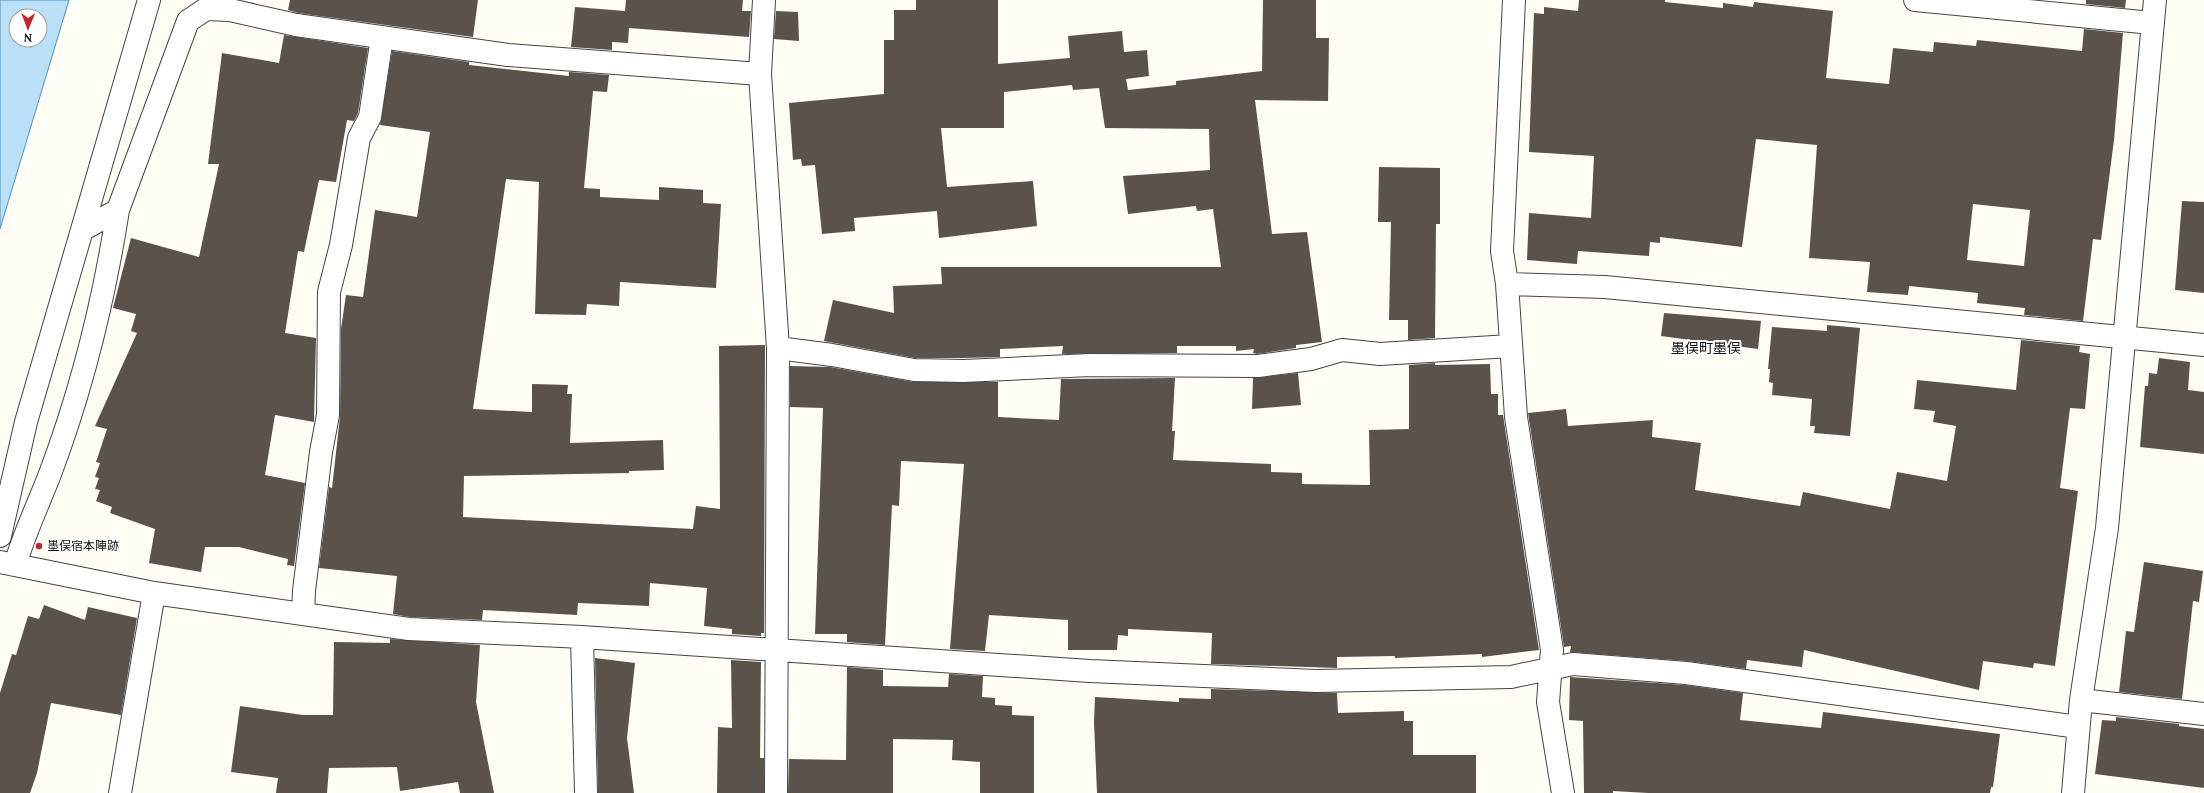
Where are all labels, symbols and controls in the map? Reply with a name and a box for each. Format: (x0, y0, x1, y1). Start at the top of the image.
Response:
north arrow (8, 8, 48, 48)
text: N (23, 31, 32, 45)
district label: 墨俣町墨俣 (1671, 339, 1741, 357)
place label: 墨俣宿本陣跡 (47, 538, 119, 553)
marker: 墨俣宿本陣跡 (34, 541, 44, 551)

